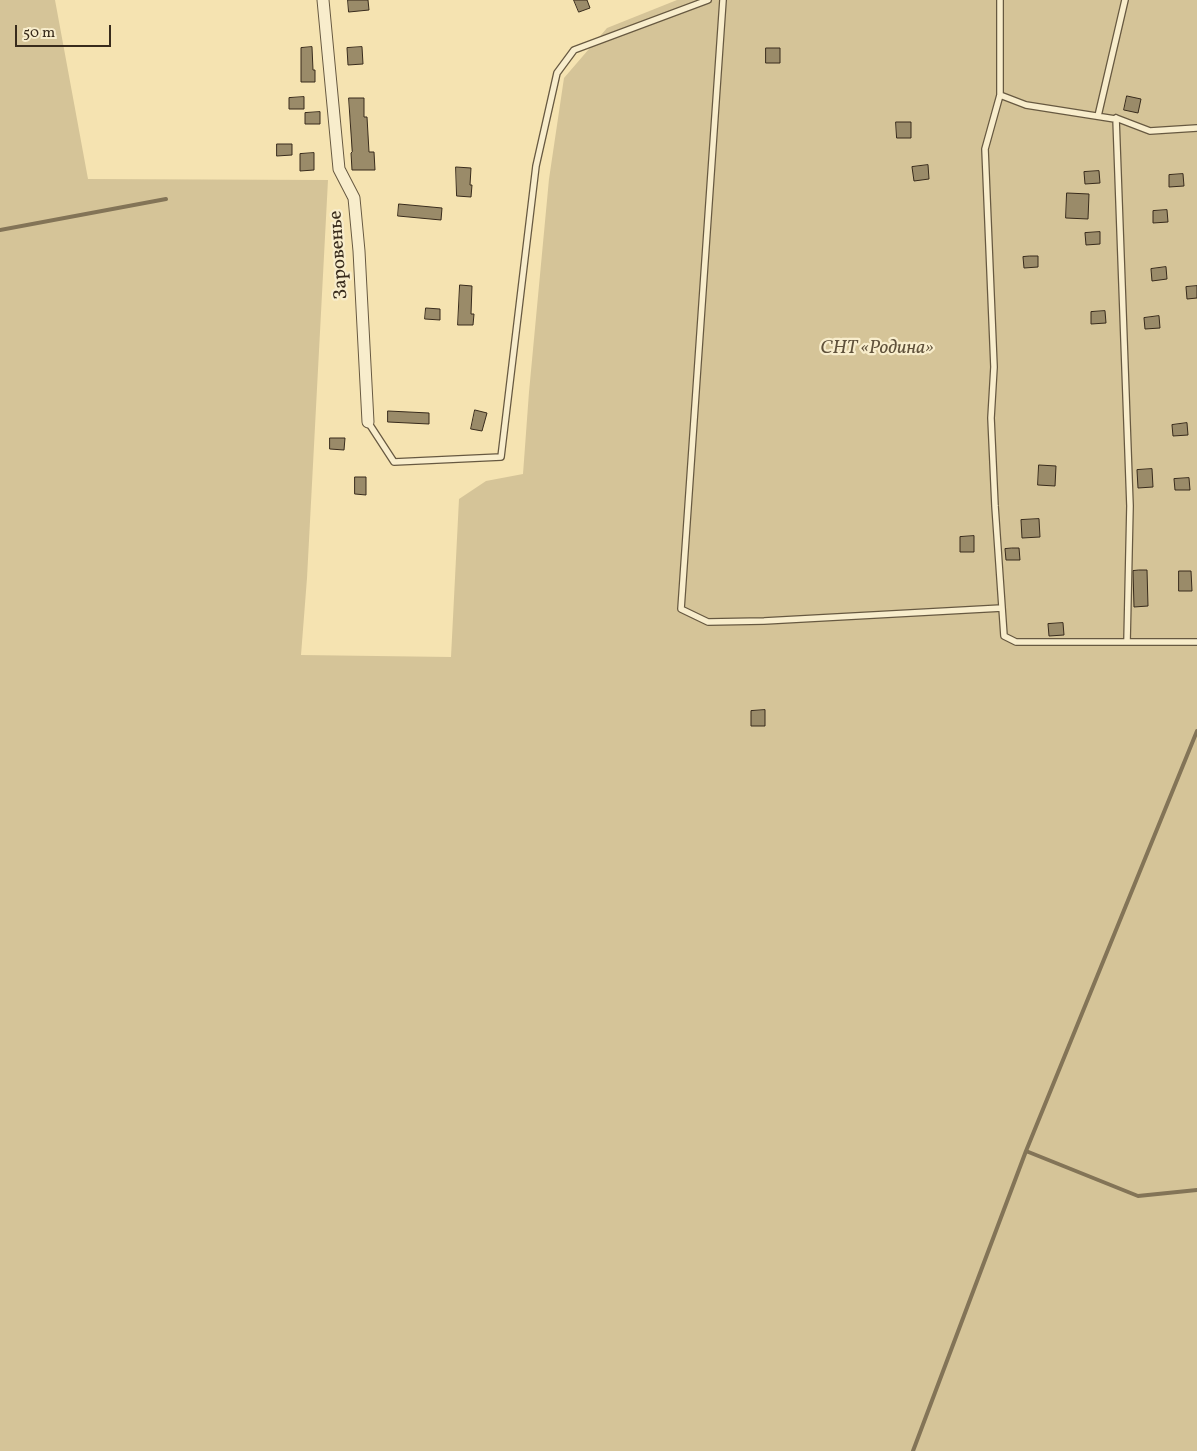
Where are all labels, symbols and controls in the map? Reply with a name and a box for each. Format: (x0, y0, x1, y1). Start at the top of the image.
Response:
scale bar (18, 15, 114, 47)
text: 50 m (23, 23, 55, 44)
street label: Заровенье (326, 210, 354, 300)
park label: СНТ «Родина» (820, 339, 934, 361)

